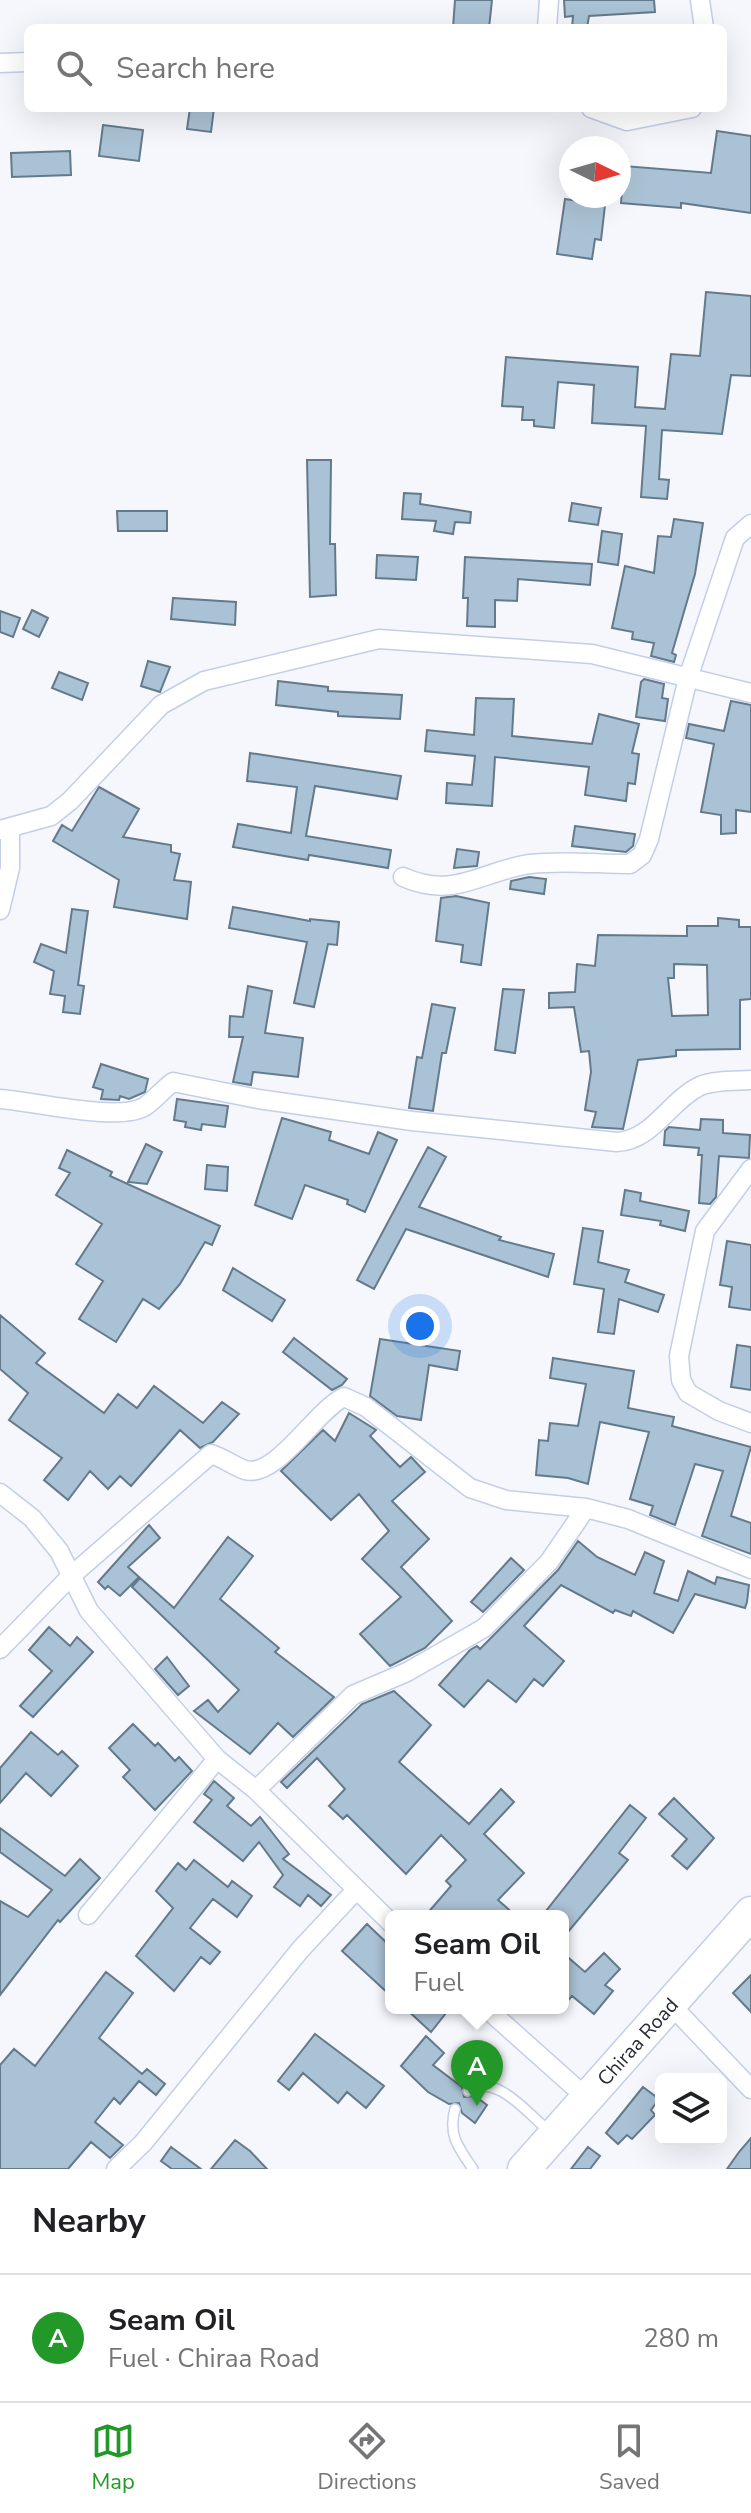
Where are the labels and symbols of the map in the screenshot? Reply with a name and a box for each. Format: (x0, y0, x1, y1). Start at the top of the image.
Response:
north arrow (559, 136, 631, 208)
your location (400, 1306, 440, 1346)
street label: Chiraa Road (591, 1992, 685, 2092)
pin: A (451, 2040, 503, 2106)

